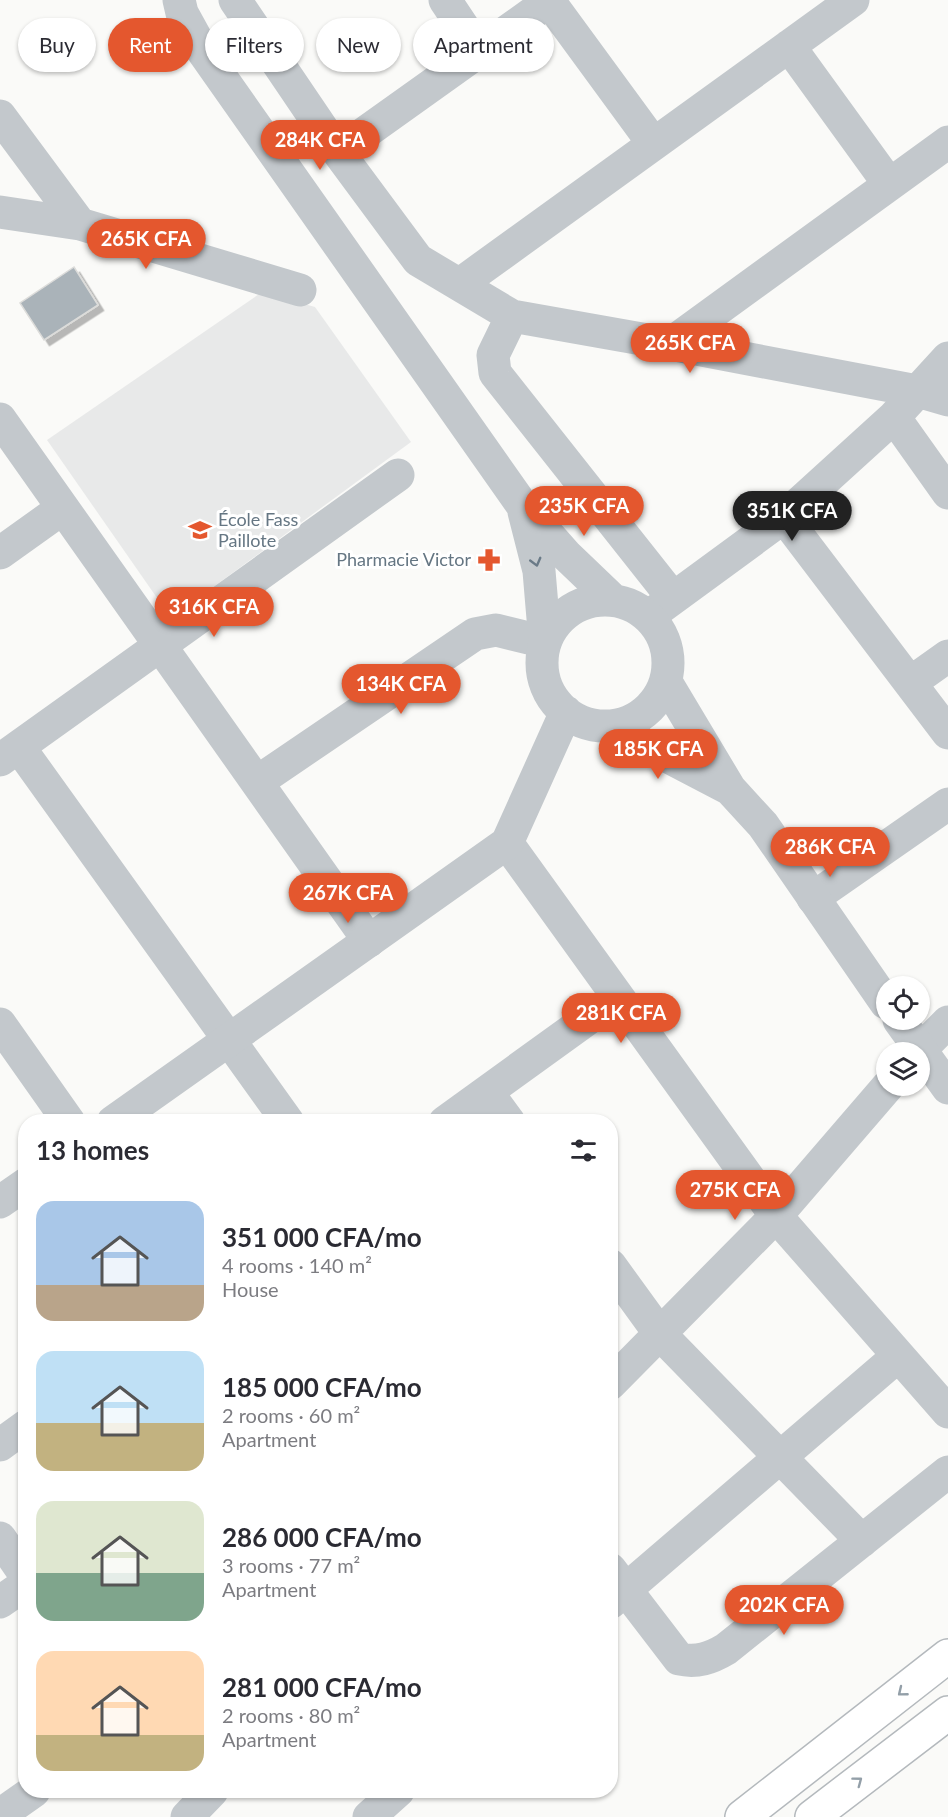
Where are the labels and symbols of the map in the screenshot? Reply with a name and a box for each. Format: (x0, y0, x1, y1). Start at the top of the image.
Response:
pin: 284K CFA (258, 120, 382, 171)
pin: 265K CFA (84, 219, 208, 270)
pin: 265K CFA (628, 323, 752, 374)
pin: 235K CFA (522, 486, 646, 537)
pin: 351K CFA (730, 491, 854, 542)
place label: École Fass Paillote (218, 508, 299, 551)
school or university icon: École Fass Paillote (187, 517, 213, 543)
pharmacy icon: Pharmacie Victor (476, 547, 502, 573)
place label: Pharmacie Victor (336, 548, 471, 570)
one-way arrow (529, 556, 542, 566)
pin: 316K CFA (152, 587, 276, 638)
pin: 134K CFA (339, 664, 463, 715)
pin: 185K CFA (596, 729, 720, 780)
pin: 286K CFA (768, 827, 892, 878)
pin: 267K CFA (286, 873, 410, 924)
pin: 281K CFA (559, 993, 683, 1044)
pin: 275K CFA (673, 1170, 797, 1221)
pin: 202K CFA (722, 1585, 846, 1636)
one-way arrow (898, 1685, 909, 1696)
one-way arrow (852, 1778, 863, 1789)

